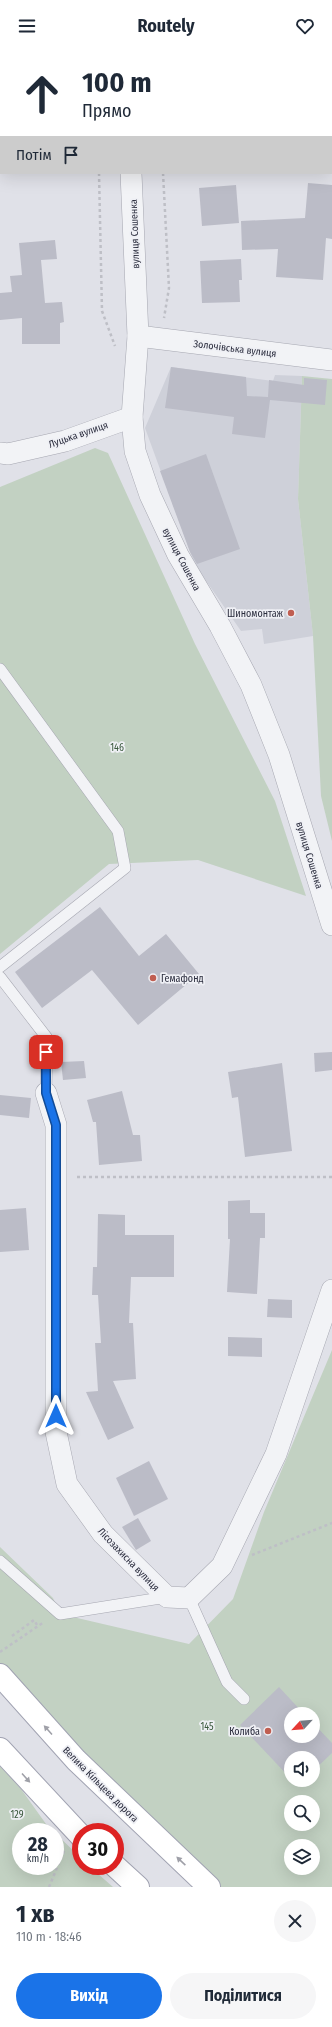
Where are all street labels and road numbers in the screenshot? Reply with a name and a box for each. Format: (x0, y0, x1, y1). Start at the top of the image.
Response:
street label: вулиця Сошенка (128, 199, 142, 269)
street label: Золочівська вулиця (193, 337, 277, 360)
street label: Луцька вулиця (47, 419, 110, 451)
street label: вулиця Сошенка (160, 526, 203, 593)
street label: вулиця Сошенка (293, 820, 325, 890)
street label: Лісозахисна вулиця (95, 1525, 162, 1594)
street label: Велика Кільцева дорога (60, 1744, 141, 1825)

